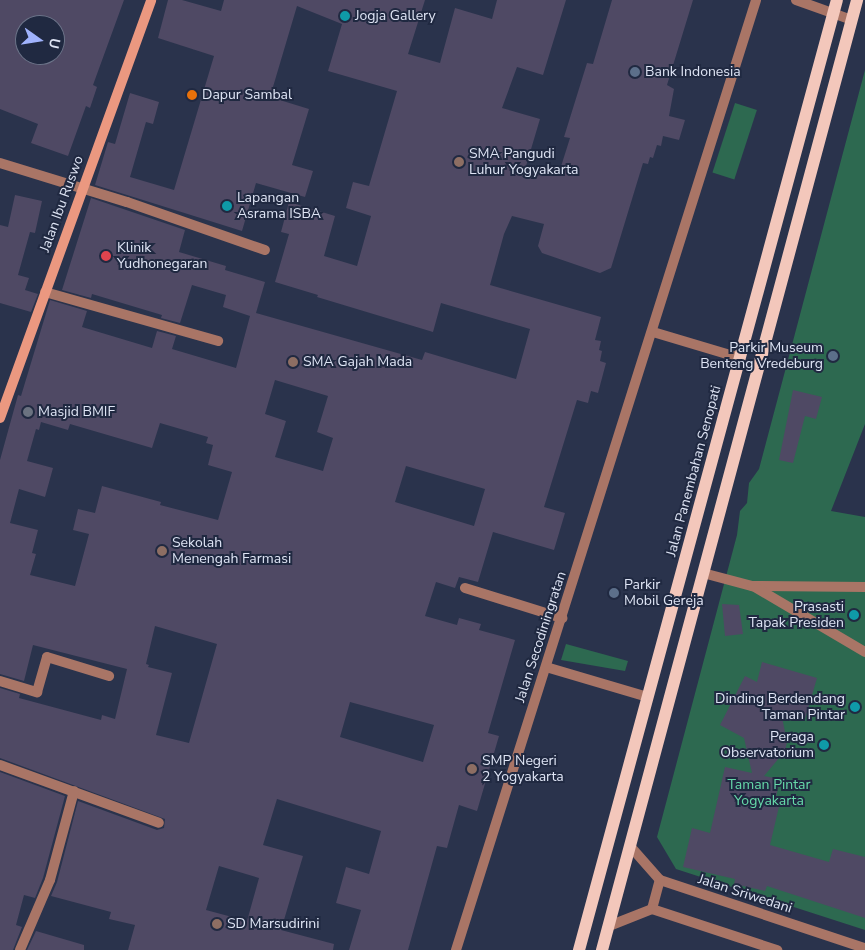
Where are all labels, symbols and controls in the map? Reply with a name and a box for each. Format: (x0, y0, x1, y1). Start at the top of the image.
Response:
place label: Jogja Gallery (355, 8, 436, 24)
marker: Jogja Gallery (339, 10, 351, 22)
north arrow (15, 15, 65, 65)
text: U (44, 36, 65, 50)
place label: Bank Indonesia (645, 64, 741, 80)
marker: Bank Indonesia (629, 66, 641, 78)
place label: Dapur Sambal (202, 87, 292, 103)
marker: Dapur Sambal (186, 89, 198, 101)
place label: SMA Pangudi Luhur Yogyakarta (469, 146, 578, 178)
street label: Jalan Ibu Ruswo (37, 153, 87, 255)
marker: SMA Pangudi Luhur Yogyakarta (453, 156, 465, 168)
place label: Lapangan Asrama ISBA (237, 190, 321, 222)
marker: Lapangan Asrama ISBA (221, 200, 233, 212)
place label: Klinik Yudhonegaran (117, 240, 207, 272)
marker: Klinik Yudhonegaran (99, 249, 113, 263)
place label: Parkir Museum Benteng Vredeburg (700, 340, 823, 372)
marker: Parkir Museum Benteng Vredeburg (827, 350, 839, 362)
place label: SMA Gajah Mada (303, 354, 412, 370)
marker: SMA Gajah Mada (287, 356, 299, 368)
street label: Jalan Panembahan Senopati (663, 384, 725, 558)
place label: Masjid BMIF (38, 404, 115, 420)
marker: Masjid BMIF (22, 406, 34, 418)
place label: Sekolah Menengah Farmasi (172, 535, 291, 568)
marker: Sekolah Menengah Farmasi (156, 545, 168, 557)
street label: Jalan Secodiningratan (512, 569, 570, 705)
place label: Parkir Mobil Gereja (624, 577, 704, 610)
marker: Parkir Mobil Gereja (608, 587, 620, 599)
place label: Prasasti Tapak Presiden (748, 599, 844, 632)
marker: Prasasti Tapak Presiden (848, 609, 860, 621)
place label: Dinding Berdendang Taman Pintar (715, 691, 845, 724)
marker: Dinding Berdendang Taman Pintar (849, 701, 861, 713)
place label: Peraga Observatorium (720, 729, 814, 762)
marker: Peraga Observatorium (818, 739, 830, 751)
place label: SMP Negeri 2 Yogyakarta (482, 753, 564, 786)
marker: SMP Negeri 2 Yogyakarta (466, 763, 478, 775)
park label: Taman Pintar Yogyakarta (727, 777, 811, 810)
street label: Jalan Sriwedani (696, 871, 794, 917)
place label: SD Marsudirini (227, 916, 319, 932)
marker: SD Marsudirini (211, 918, 223, 930)

